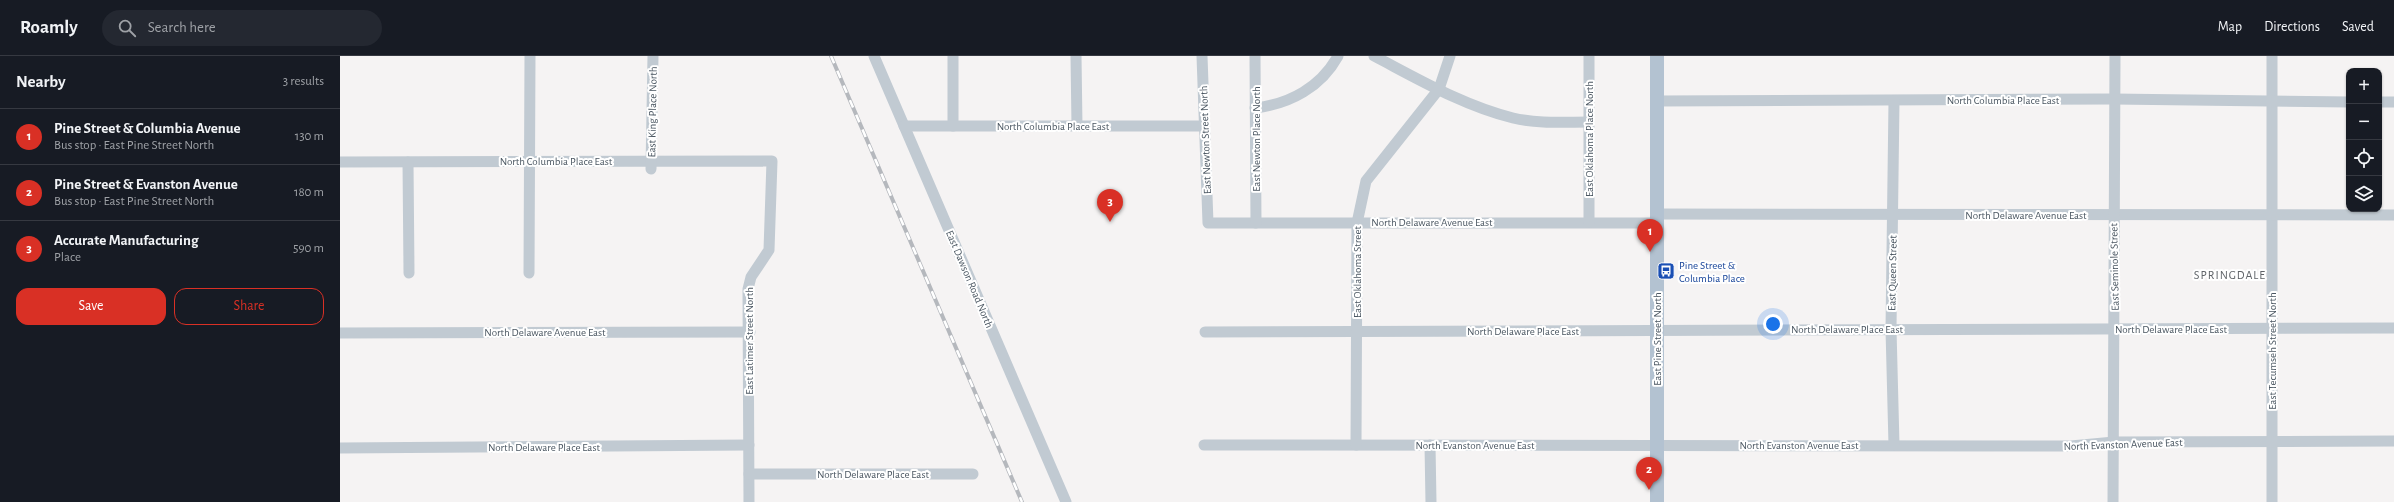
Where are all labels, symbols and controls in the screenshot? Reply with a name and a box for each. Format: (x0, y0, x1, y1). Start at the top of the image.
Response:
search box (102, 10, 382, 46)
icon: search (116, 17, 138, 39)
text: Roamly (20, 18, 78, 37)
text: Search here (148, 20, 216, 35)
text: Map (2218, 20, 2242, 34)
text: Directions (2264, 20, 2320, 34)
text: Saved (2342, 20, 2374, 34)
street label: East King Place North (646, 66, 659, 158)
map controls (2346, 68, 2382, 212)
button: + (2346, 68, 2382, 104)
text: Nearby (16, 73, 66, 90)
text: 3 results (283, 75, 324, 88)
street label: East Oklahoma Place North (1584, 81, 1595, 197)
street label: East Newton Street North (1198, 86, 1213, 194)
street label: East Newton Place North (1251, 86, 1262, 192)
street label: North Columbia Place East (1947, 95, 2060, 106)
button: − (2346, 104, 2382, 140)
text: Pine Street & Columbia Avenue (54, 121, 241, 136)
street label: North Columbia Place East (997, 121, 1110, 132)
text: 1 (27, 130, 31, 143)
text: 130 m (295, 130, 324, 143)
text: Bus stop · East Pine Street North (54, 139, 214, 152)
button: locate (2346, 140, 2382, 176)
street label: North Columbia Place East (500, 156, 613, 167)
button: layers (2346, 176, 2382, 212)
text: Pine Street & Evanston Avenue (54, 177, 238, 192)
text: 2 (26, 186, 32, 199)
text: 180 m (294, 186, 324, 199)
pin: 3 (1097, 189, 1123, 222)
text: Bus stop · East Pine Street North (54, 195, 214, 208)
street label: North Delaware Avenue East (1965, 210, 2087, 221)
street label: North Delaware Avenue East (1371, 217, 1493, 228)
pin: 1 (1637, 219, 1663, 252)
street label: East Seminole Street (2108, 223, 2121, 311)
street label: East Oklahoma Street (1352, 226, 1363, 318)
street label: East Dawson Road North (944, 229, 995, 330)
text: Accurate Manufacturing (54, 233, 198, 248)
street label: East Queen Street (1886, 235, 1899, 311)
text: 3 (26, 242, 32, 255)
text: 590 m (293, 242, 324, 255)
text: Place (54, 251, 81, 264)
place label: Pine Street & Columbia Place (1679, 260, 1745, 284)
bus stop icon: Pine Street & Columbia Place (1656, 261, 1676, 281)
district label: SPRINGDALE (2194, 269, 2266, 281)
street label: East Latimer Street North (744, 287, 755, 395)
button: Save (16, 288, 166, 325)
button: Share (174, 288, 324, 325)
street label: East Pine Street North (1652, 292, 1663, 386)
street label: East Tecumseh Street North (2267, 292, 2278, 410)
your location (1763, 314, 1783, 334)
street label: North Delaware Place East (1791, 324, 1903, 335)
street label: North Delaware Place East (2115, 324, 2227, 335)
street label: North Delaware Place East (1467, 326, 1579, 337)
street label: North Delaware Avenue East (484, 327, 606, 338)
street label: North Evanston Avenue East (2063, 437, 2183, 452)
street label: North Evanston Avenue East (1415, 440, 1535, 451)
street label: North Evanston Avenue East (1739, 440, 1859, 451)
street label: North Delaware Place East (488, 442, 600, 453)
pin: 2 (1636, 457, 1662, 490)
street label: North Delaware Place East (817, 469, 929, 480)

